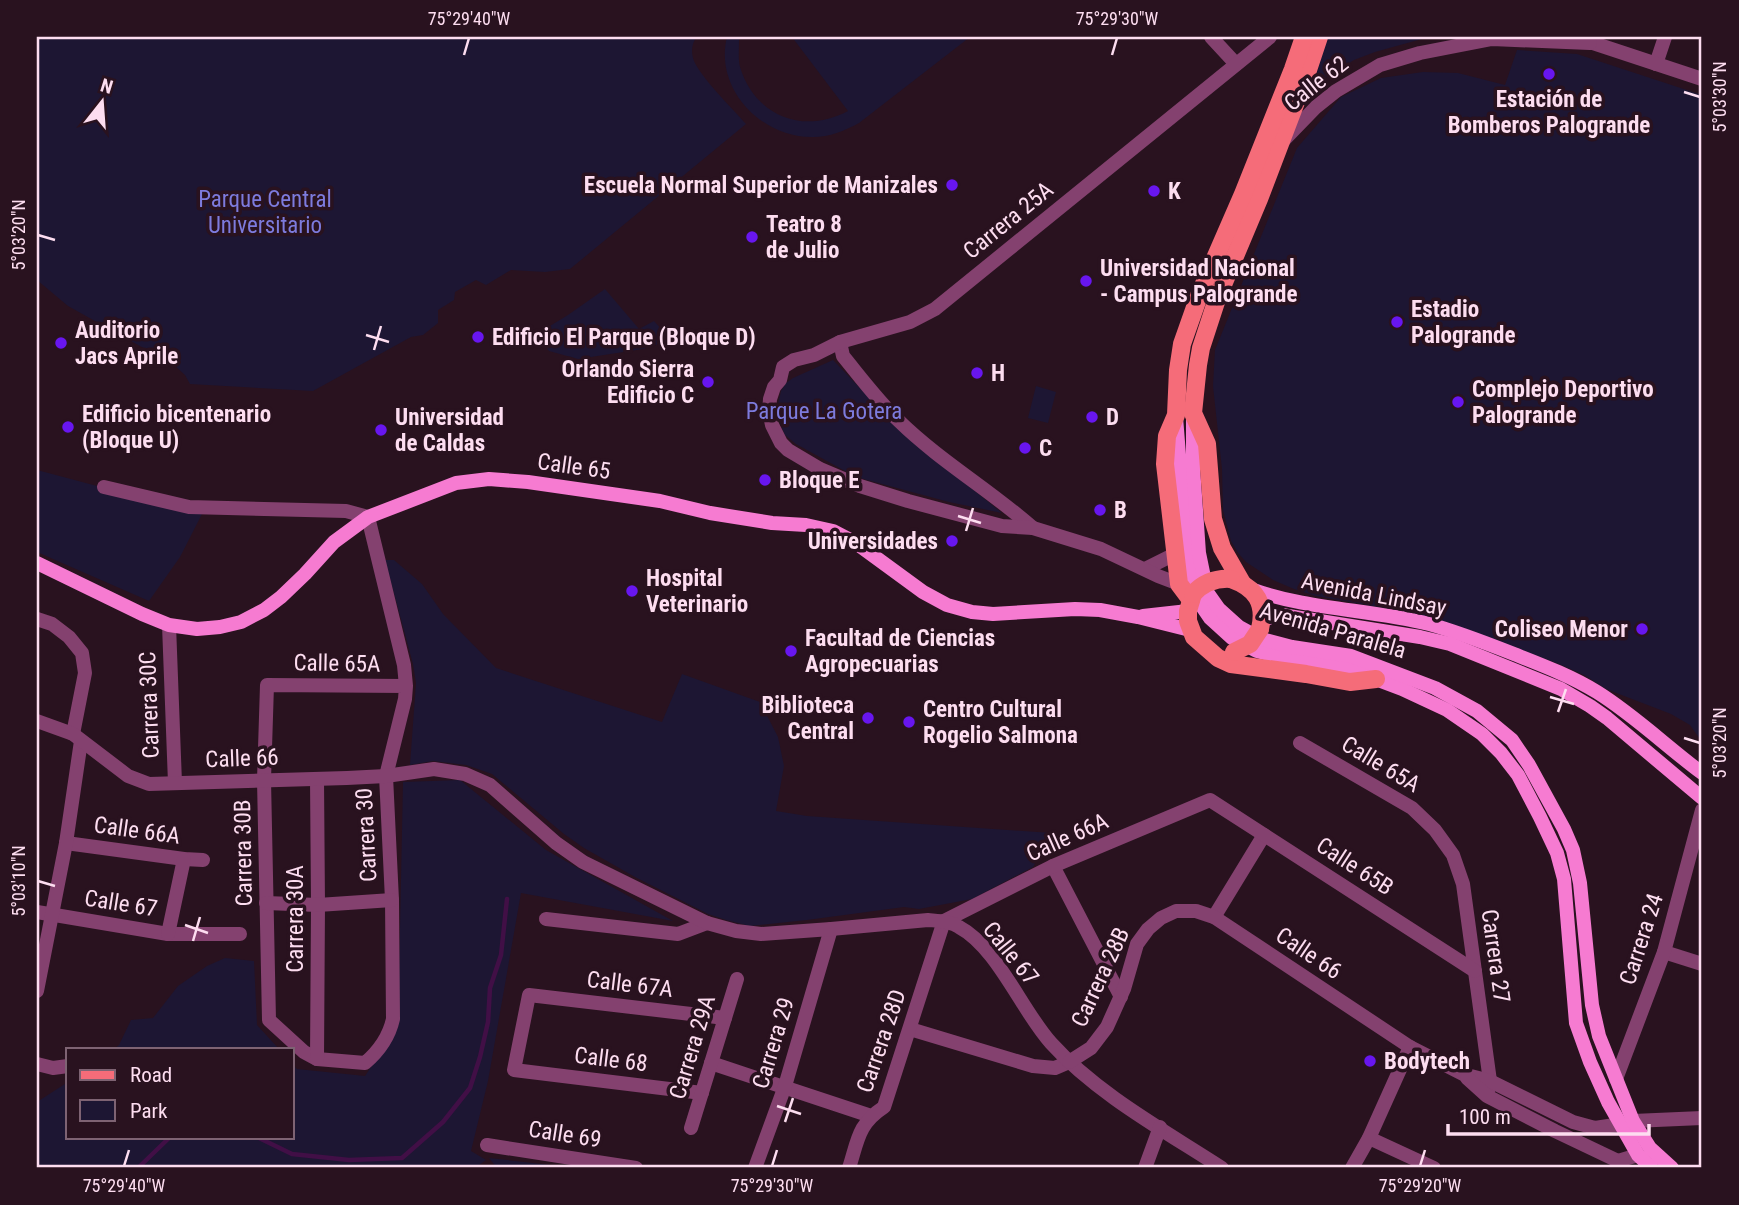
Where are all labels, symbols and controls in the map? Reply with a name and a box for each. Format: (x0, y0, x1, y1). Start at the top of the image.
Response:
text: 75°29'40"W (428, 8, 511, 29)
text: 75°29'30"W (1076, 8, 1159, 29)
street label: Calle 62 (1279, 50, 1354, 117)
text: 5°03'30"N (1709, 61, 1730, 133)
north arrow (66, 66, 136, 136)
marker: Estación de Bomberos Palogrande (1541, 66, 1557, 82)
text: N (98, 74, 116, 99)
place label: Estación de Bomberos Palogrande (1448, 86, 1650, 139)
place label: Escuela Normal Superior de Manizales (584, 172, 938, 199)
street label: Carrera 25A (958, 176, 1059, 265)
marker: Escuela Normal Superior de Manizales (944, 177, 960, 193)
place label: K (1168, 178, 1181, 205)
marker: K (1146, 183, 1162, 199)
park label: Parque Central Universitario (198, 186, 332, 239)
text: 5°03'20"N (8, 199, 29, 271)
place label: Teatro 8 de Julio (766, 211, 842, 264)
marker: Teatro 8 de Julio (744, 229, 760, 245)
place label: Universidad Nacional - Campus Palogrande (1100, 255, 1298, 308)
marker: Universidad Nacional - Campus Palogrande (1078, 273, 1094, 289)
place label: Estadio Palogrande (1411, 296, 1515, 349)
marker: Estadio Palogrande (1389, 314, 1405, 330)
place label: Auditorio Jacs Aprile (75, 317, 178, 370)
place label: Edificio El Parque (Bloque D) (492, 324, 756, 351)
marker: Edificio El Parque (Bloque D) (470, 329, 486, 345)
marker: Auditorio Jacs Aprile (53, 335, 69, 351)
place label: Orlando Sierra Edificio C (561, 356, 694, 409)
place label: H (991, 360, 1005, 387)
marker: H (969, 365, 985, 381)
marker: Orlando Sierra Edificio C (700, 374, 716, 390)
place label: Complejo Deportivo Palogrande (1472, 376, 1654, 429)
marker: Complejo Deportivo Palogrande (1450, 394, 1466, 410)
park label: Parque La Gotera (746, 398, 902, 425)
place label: Edificio bicentenario (Bloque U) (82, 401, 271, 454)
place label: Universidad de Caldas (395, 404, 504, 457)
place label: D (1106, 404, 1119, 431)
marker: D (1084, 409, 1100, 425)
marker: Edificio bicentenario (Bloque U) (60, 419, 76, 435)
marker: Universidad de Caldas (373, 422, 389, 438)
place label: C (1039, 435, 1052, 462)
marker: C (1017, 440, 1033, 456)
street label: Calle 65 (536, 448, 612, 485)
place label: Bloque E (779, 467, 859, 494)
marker: Bloque E (757, 472, 773, 488)
place label: B (1114, 497, 1127, 524)
marker: B (1092, 502, 1108, 518)
place label: Universidades (808, 528, 938, 555)
marker: Universidades (944, 533, 960, 549)
place label: Hospital Veterinario (646, 565, 748, 618)
street label: Avenida Lindsay (1299, 567, 1449, 622)
marker: Hospital Veterinario (624, 583, 640, 599)
street label: Avenida Paralela (1257, 597, 1409, 664)
place label: Coliseo Menor (1495, 616, 1628, 643)
marker: Coliseo Menor (1634, 621, 1650, 637)
place label: Facultad de Ciencias Agropecuarias (805, 625, 995, 678)
marker: Facultad de Ciencias Agropecuarias (783, 643, 799, 659)
street label: Calle 65A (293, 649, 381, 678)
street label: Carrera 30C (134, 651, 165, 759)
place label: Biblioteca Central (761, 692, 854, 745)
place label: Centro Cultural Rogelio Salmona (923, 696, 1078, 749)
text: 5°03'20"N (1709, 707, 1730, 779)
marker: Biblioteca Central (860, 710, 876, 726)
marker: Centro Cultural Rogelio Salmona (901, 714, 917, 730)
street label: Calle 65A (1337, 731, 1425, 798)
street label: Calle 66 (205, 744, 279, 773)
street label: Carrera 30 (351, 787, 382, 883)
street label: Carrera 30B (229, 799, 258, 907)
street label: Calle 66A (1022, 808, 1112, 867)
street label: Calle 66A (92, 811, 182, 850)
street label: Calle 65B (1311, 832, 1398, 901)
text: 5°03'10"N (8, 845, 29, 917)
street label: Carrera 30A (282, 865, 309, 973)
street label: Calle 67 (83, 884, 159, 923)
street label: Carrera 24 (1614, 890, 1669, 988)
street label: Carrera 27 (1476, 908, 1515, 1005)
street label: Calle 67 (977, 916, 1044, 990)
street label: Calle 66 (1271, 922, 1347, 985)
street label: Carrera 28B (1066, 923, 1135, 1031)
street label: Calle 67A (585, 966, 675, 1003)
street label: Carrera 28D (851, 986, 912, 1096)
street label: Carrera 29A (664, 992, 721, 1102)
street label: Carrera 29 (747, 994, 800, 1092)
street label: Calle 68 (573, 1042, 649, 1077)
legend (66, 1048, 294, 1138)
place label: Bodytech (1384, 1048, 1470, 1075)
marker: Bodytech (1362, 1053, 1378, 1069)
text: Road (130, 1063, 172, 1087)
scale bar (1448, 1093, 1650, 1137)
text: Park (130, 1099, 168, 1123)
text: 100 m (1459, 1105, 1511, 1129)
street label: Calle 69 (527, 1115, 603, 1154)
text: 75°29'40"W (83, 1175, 166, 1196)
text: 75°29'30"W (731, 1175, 814, 1196)
text: 75°29'20"W (1379, 1175, 1462, 1196)

